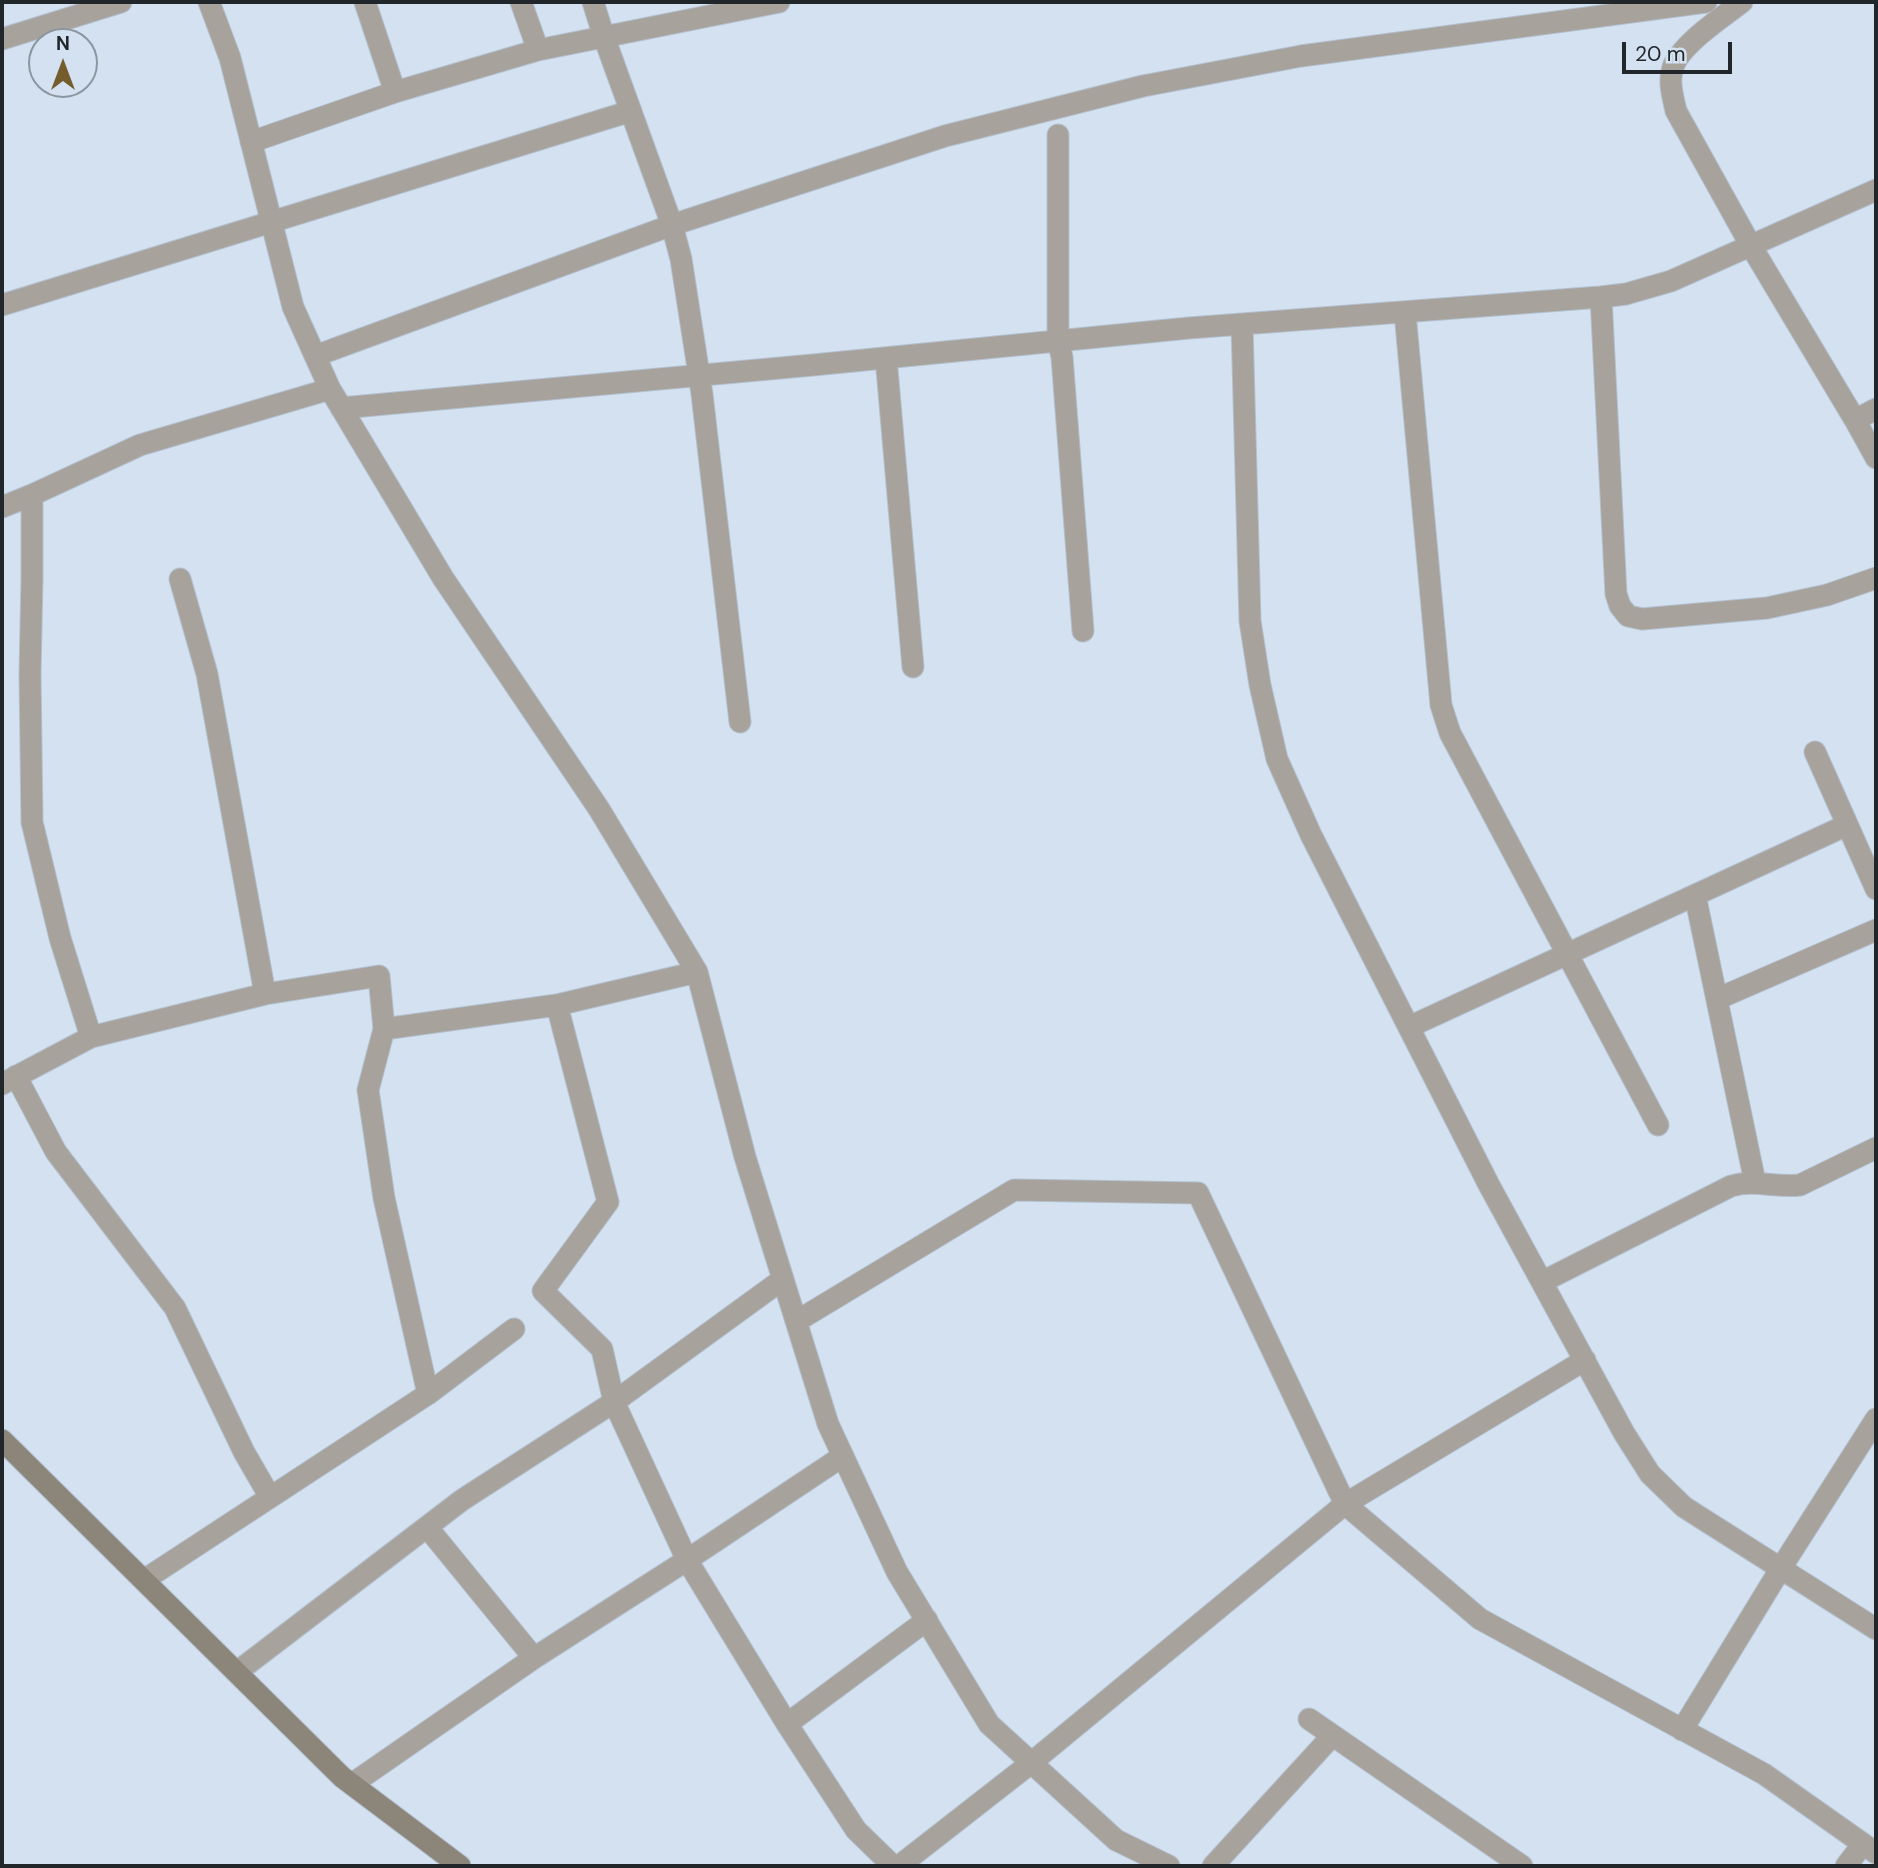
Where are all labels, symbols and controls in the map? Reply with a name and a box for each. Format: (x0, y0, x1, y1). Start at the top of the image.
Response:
north arrow (28, 28, 98, 98)
scale bar (1626, 28, 1736, 72)
text: N (56, 31, 70, 56)
text: 20 m (1635, 40, 1686, 68)

